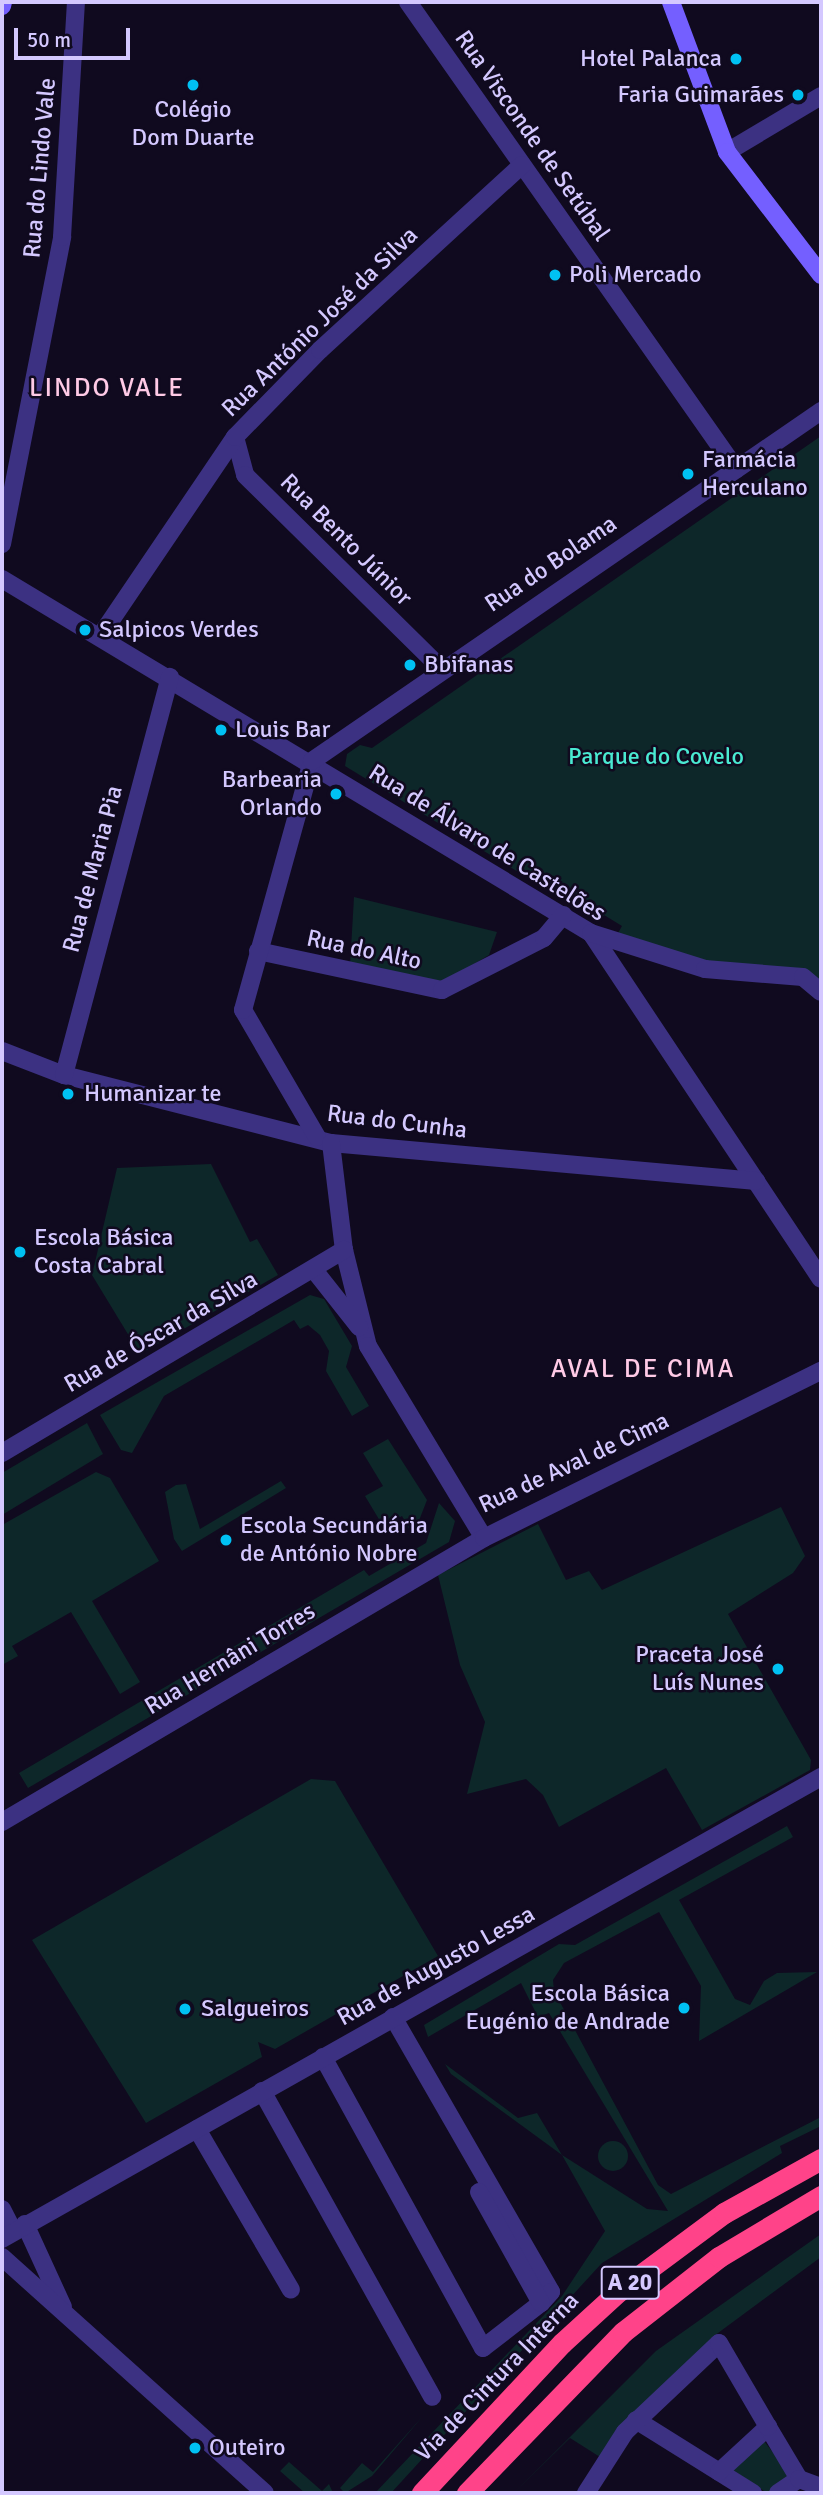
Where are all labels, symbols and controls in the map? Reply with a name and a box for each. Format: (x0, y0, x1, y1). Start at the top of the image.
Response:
scale bar (18, 14, 133, 58)
street label: Rua Visconde de Setúbal (448, 25, 616, 247)
text: 50 m (27, 27, 71, 53)
place label: Hotel Palanca (580, 45, 722, 73)
marker: Hotel Palanca (728, 51, 744, 67)
street label: Rua do Lindo Vale (18, 77, 62, 259)
marker: Colégio Dom Duarte (185, 77, 201, 93)
place label: Faria Guimarães (617, 81, 784, 109)
marker: Faria Guimarães (790, 87, 806, 103)
place label: Colégio Dom Duarte (132, 96, 254, 152)
street label: Rua António José da Silva (216, 221, 424, 423)
place label: Poli Mercado (569, 261, 702, 289)
marker: Poli Mercado (547, 267, 563, 283)
district label: LINDO VALE (30, 373, 184, 405)
place label: Farmácia Herculano (702, 446, 808, 502)
marker: Farmácia Herculano (680, 466, 696, 482)
street label: Rua Bento Júnior (274, 468, 418, 612)
street label: Rua do Bolama (480, 509, 622, 619)
place label: Salpicos Verdes (99, 616, 259, 644)
marker: Salpicos Verdes (77, 622, 93, 638)
place label: Bbifanas (424, 651, 514, 679)
marker: Bbifanas (402, 657, 418, 673)
place label: Louis Bar (235, 716, 330, 744)
marker: Louis Bar (213, 722, 229, 738)
park label: Parque do Covelo (568, 743, 744, 771)
street label: Rua de Álvaro de Castelões (363, 758, 611, 928)
place label: Barbearia Orlando (222, 766, 322, 822)
street label: Rua de Maria Pia (57, 782, 129, 956)
marker: Barbearia Orlando (328, 786, 344, 802)
street label: Rua do Alto (304, 924, 424, 976)
place label: Humanizar te (84, 1080, 221, 1108)
marker: Humanizar te (58, 1084, 78, 1104)
street label: Rua do Cunha (325, 1099, 469, 1145)
place label: Escola Básica Costa Cabral (34, 1224, 173, 1280)
marker: Escola Básica Costa Cabral (12, 1244, 28, 1260)
street label: Rua de Óscar da Silva (59, 1265, 263, 1399)
district label: AVAL DE CIMA (552, 1354, 734, 1386)
street label: Rua de Aval de Cima (474, 1406, 674, 1520)
place label: Escola Secundária de António Nobre (240, 1512, 428, 1568)
marker: Escola Secundária de António Nobre (218, 1532, 234, 1548)
street label: Rua Hernâni Torres (140, 1597, 320, 1721)
place label: Praceta José Luís Nunes (635, 1641, 764, 1697)
marker: Praceta José Luís Nunes (770, 1661, 786, 1677)
street label: Rua de Augusto Lessa (332, 1900, 540, 2032)
place label: Escola Básica Eugénio de Andrade (466, 1980, 670, 2036)
place label: Salgueiros (201, 1995, 309, 2023)
marker: Salgueiros (175, 1999, 195, 2019)
marker: Escola Básica Eugénio de Andrade (676, 2000, 692, 2016)
road number: A 20 (600, 2264, 660, 2302)
street label: Via de Cintura Interna (409, 2286, 585, 2468)
place label: Outeiro (209, 2434, 285, 2462)
marker: Outeiro (187, 2440, 203, 2456)

